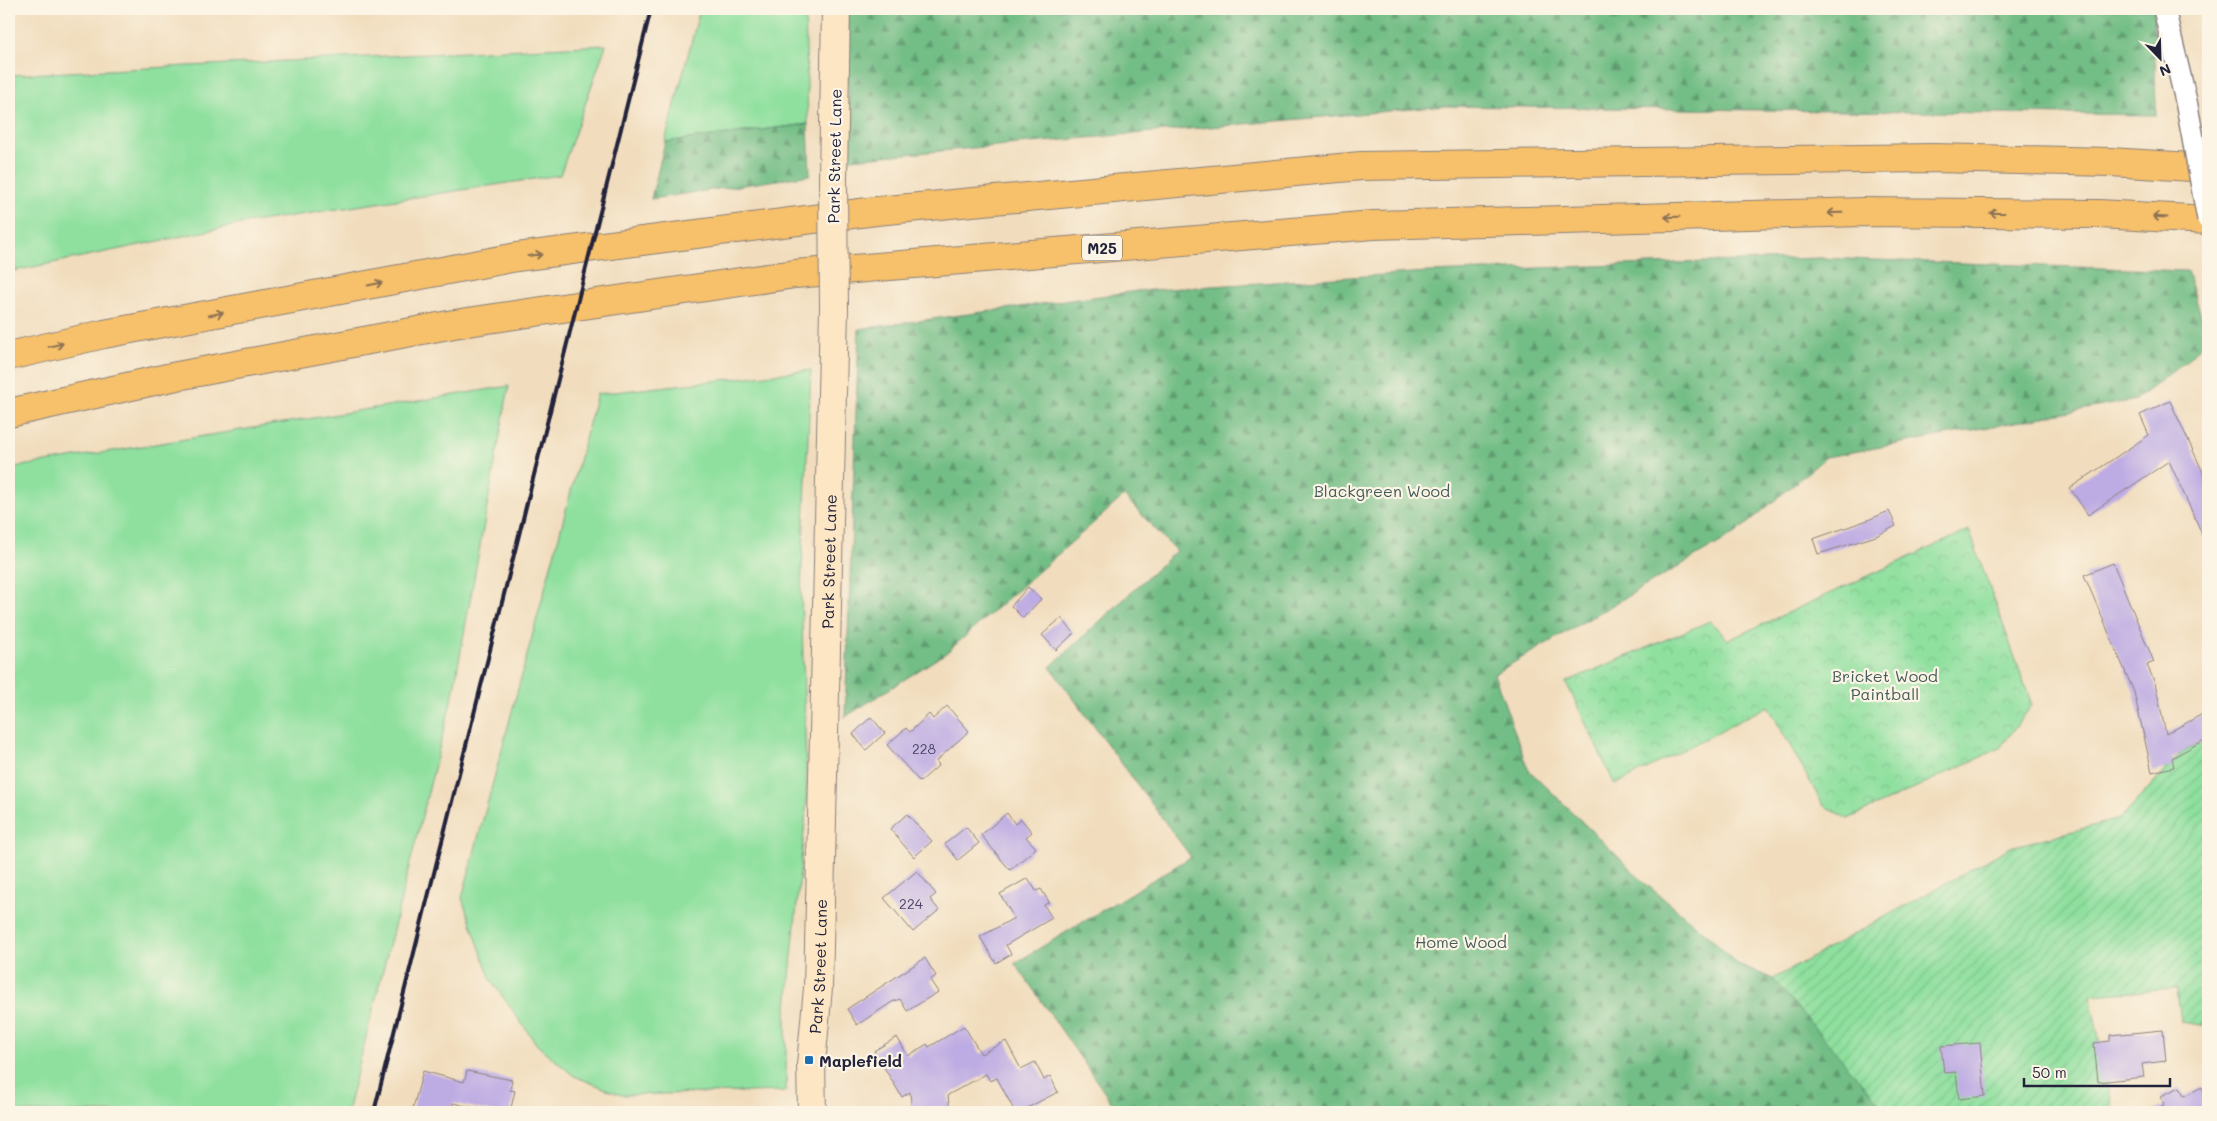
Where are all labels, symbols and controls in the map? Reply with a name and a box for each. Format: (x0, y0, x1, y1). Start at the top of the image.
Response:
north arrow (2134, 32, 2184, 82)
text: N (2157, 60, 2174, 81)
street label: Park Street Lane (822, 89, 846, 223)
one-way arrow (1827, 208, 1843, 218)
one-way arrow (1989, 208, 2006, 218)
one-way arrow (1664, 212, 1680, 222)
one-way arrow (2152, 213, 2168, 222)
road number: M25 (1082, 236, 1122, 260)
one-way arrow (527, 250, 543, 260)
one-way arrow (367, 278, 383, 288)
one-way arrow (207, 308, 223, 318)
one-way arrow (48, 340, 64, 349)
park label: Blackgreen Wood (1314, 480, 1450, 501)
street label: Park Street Lane (816, 494, 840, 629)
park label: Bricket Wood Paintball (1832, 665, 1938, 704)
house number: 228 (912, 739, 936, 758)
house number: 224 (899, 894, 924, 913)
street label: Park Street Lane (803, 899, 831, 1034)
park label: Home Wood (1415, 931, 1507, 952)
place label: Maplefield (819, 1050, 902, 1071)
marker: Maplefield (803, 1054, 815, 1066)
scale bar (2024, 1056, 2171, 1088)
text: 50 m (2032, 1062, 2067, 1082)

